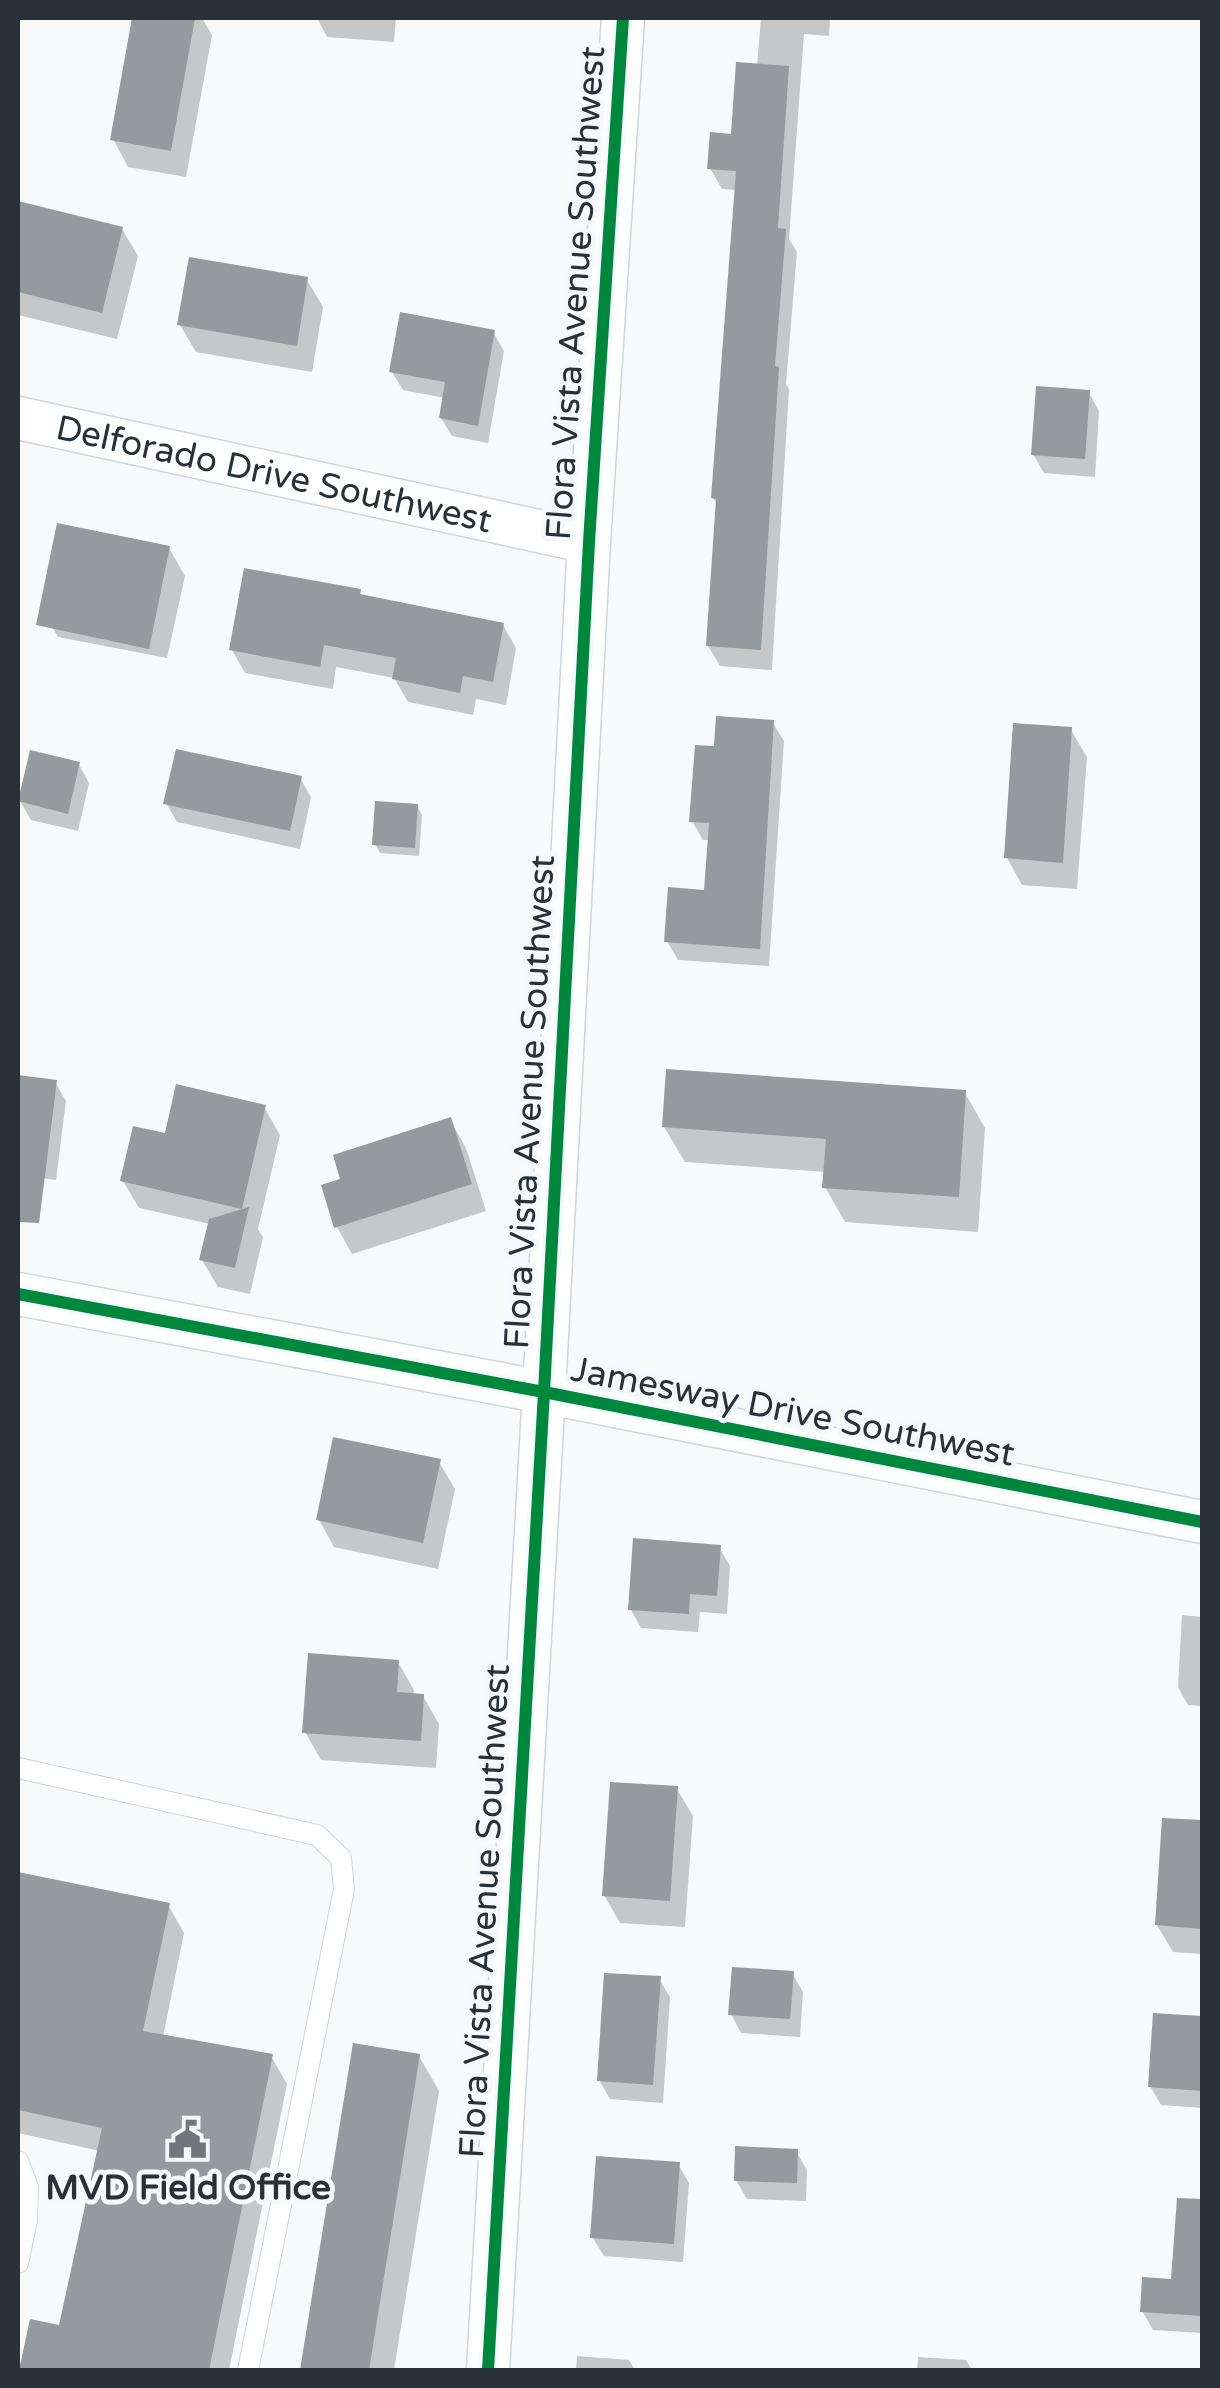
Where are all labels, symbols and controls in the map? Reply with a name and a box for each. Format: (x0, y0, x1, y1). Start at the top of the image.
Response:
street label: Flora Vista Avenue Southwest (538, 45, 614, 541)
street label: Delforado Drive Southwest (52, 407, 496, 542)
street label: Flora Vista Avenue Southwest (496, 854, 564, 1350)
street label: Jamesway Drive Southwest (568, 1348, 1018, 1476)
street label: Flora Vista Avenue Southwest (451, 1663, 519, 2159)
public building icon: MVD Field Office (167, 2119, 209, 2161)
place label: MVD Field Office (45, 2167, 331, 2209)

